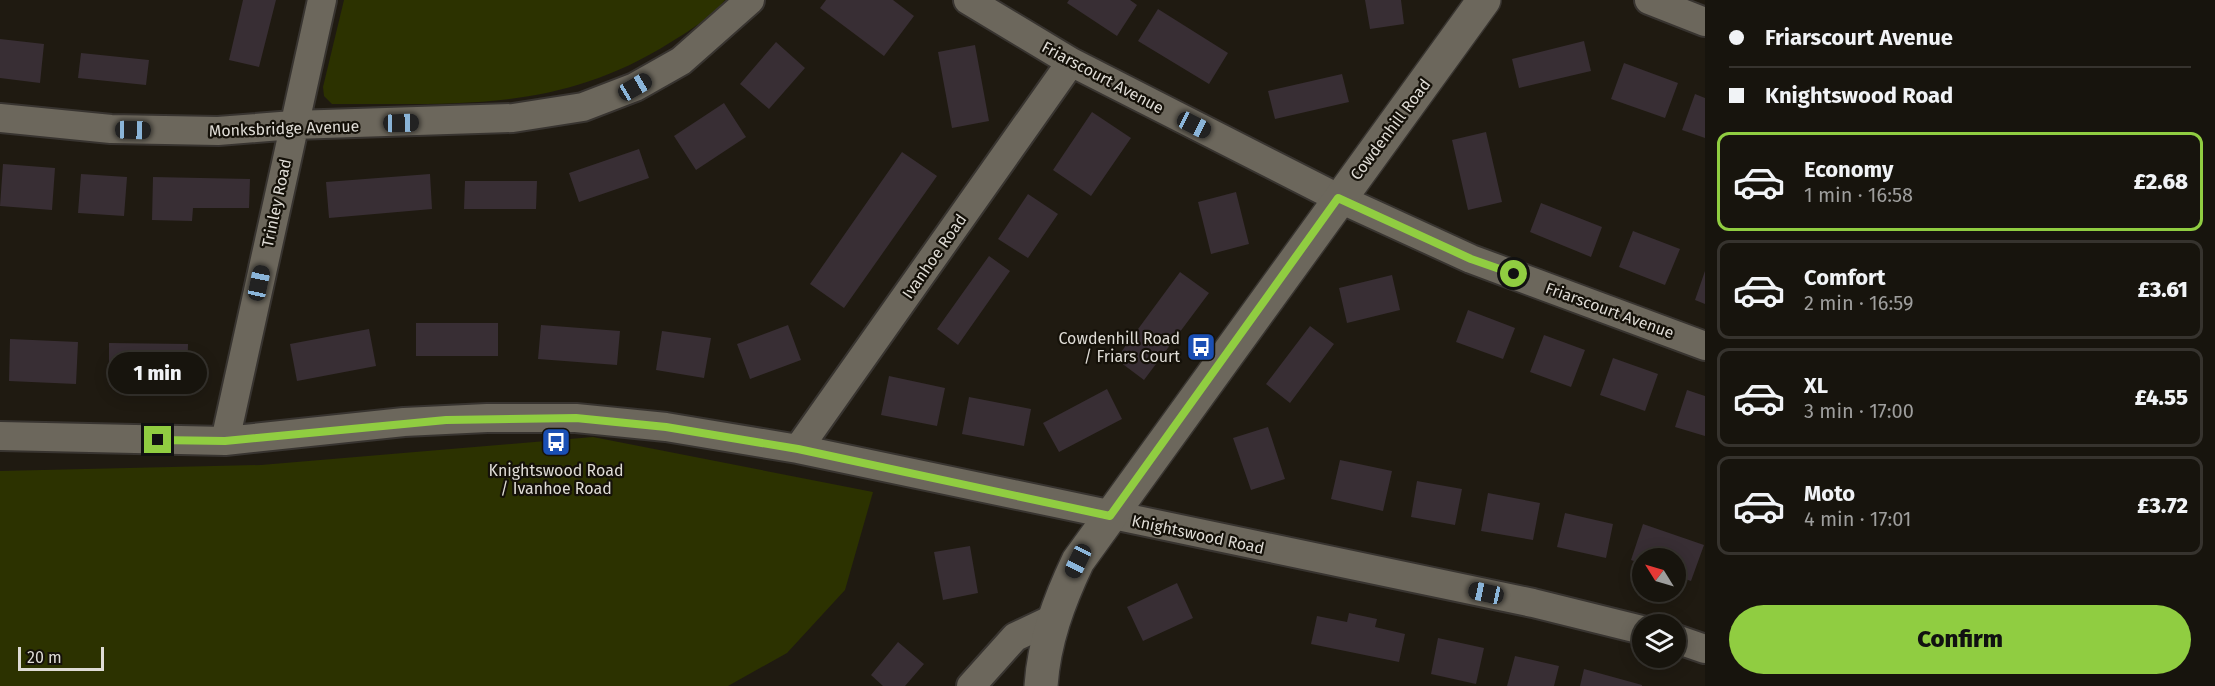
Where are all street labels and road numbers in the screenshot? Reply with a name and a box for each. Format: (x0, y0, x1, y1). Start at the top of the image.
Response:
street label: Friarscourt Avenue (1039, 37, 1167, 118)
street label: Cowdenhill Road (1346, 75, 1435, 184)
street label: Monksbridge Avenue (208, 116, 360, 141)
street label: Trinley Road (258, 157, 295, 249)
street label: Ivanhoe Road (898, 210, 971, 302)
street label: Friarscourt Avenue (1543, 278, 1677, 343)
street label: Knightswood Road (1130, 511, 1266, 558)

